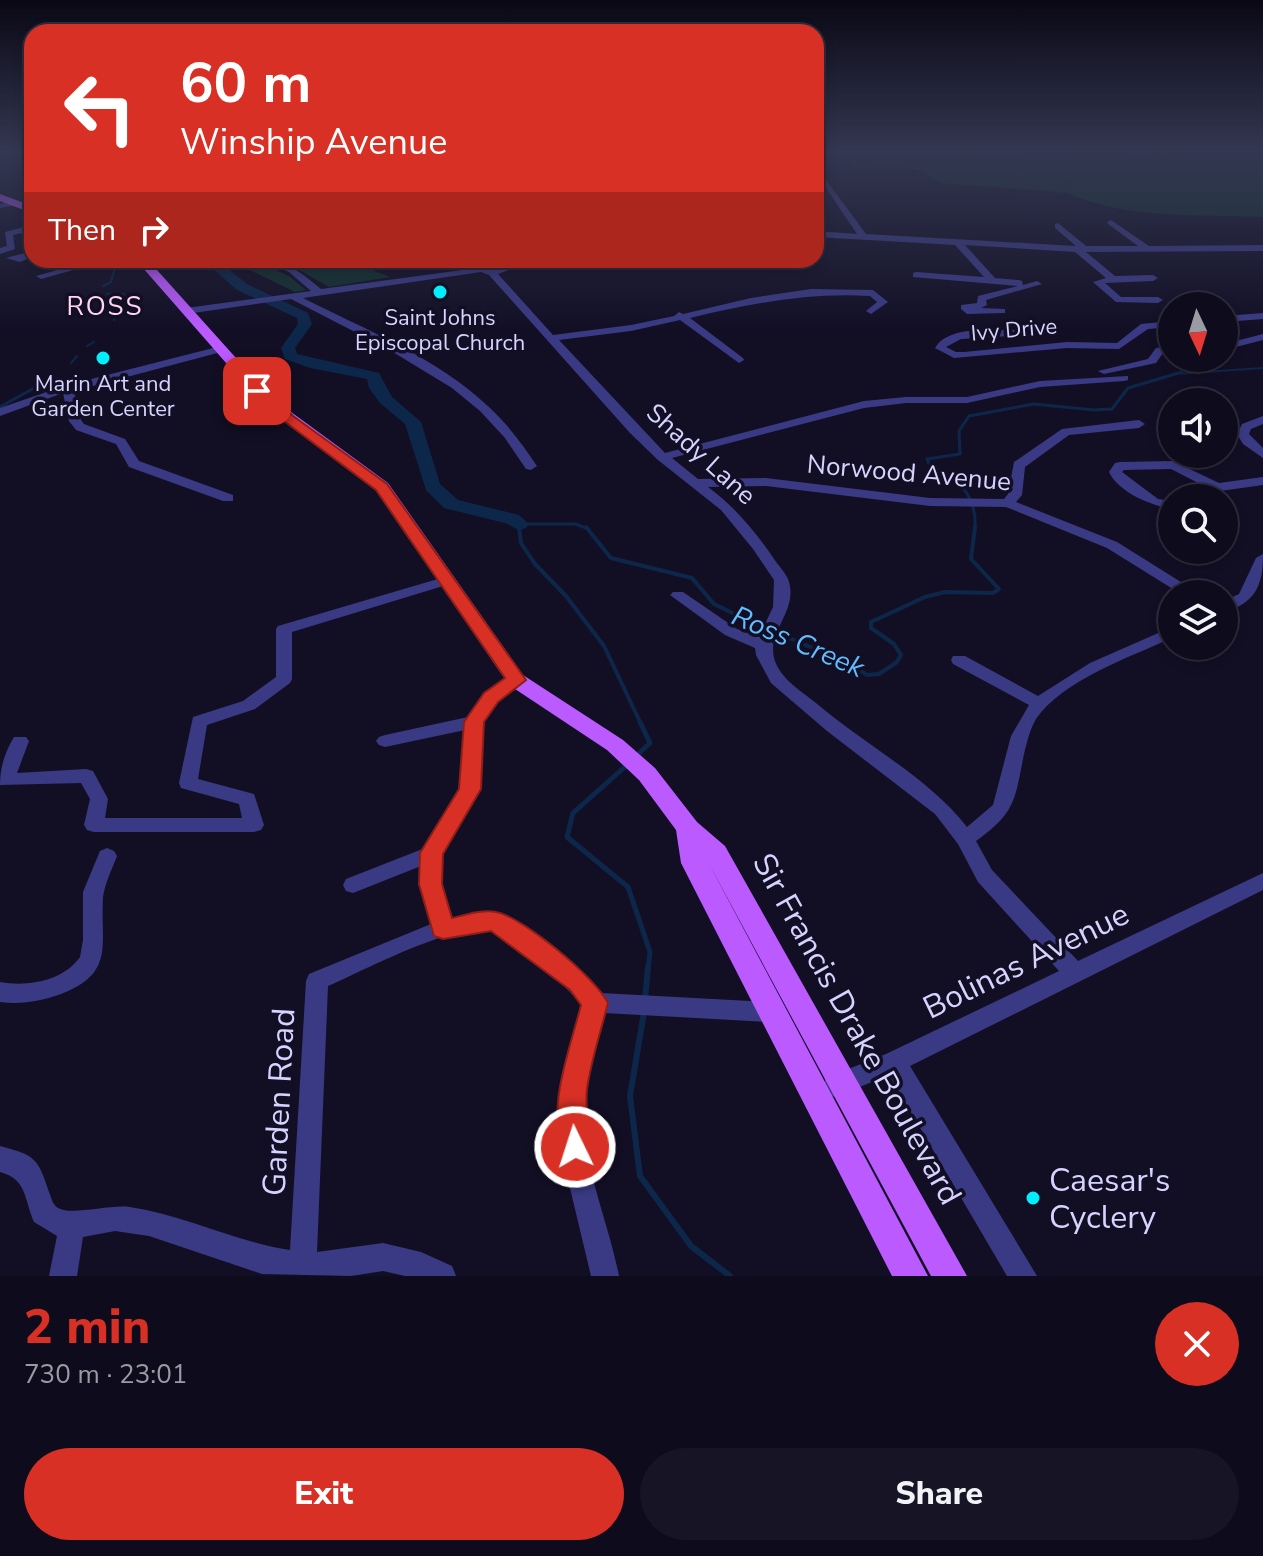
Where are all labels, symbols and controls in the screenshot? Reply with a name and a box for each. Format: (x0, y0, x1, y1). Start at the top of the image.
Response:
text: 60 m (180, 45, 311, 122)
icon: left (48, 56, 152, 160)
text: Winship Avenue (180, 118, 447, 167)
icon: right (132, 208, 176, 252)
text: Then (48, 210, 116, 251)
marker: Saint Johns Episcopal Church (431, 283, 449, 301)
district label: ROSS (66, 289, 144, 324)
north arrow (1158, 292, 1238, 372)
map controls (1158, 292, 1238, 660)
place label: Saint Johns Episcopal Church (355, 303, 525, 358)
street label: Ivy Drive (970, 311, 1058, 349)
marker: Marin Art and Garden Center (94, 349, 112, 367)
pin (223, 357, 291, 425)
place label: Marin Art and Garden Center (31, 369, 175, 424)
icon: arrive (235, 369, 279, 413)
button: sound (1158, 388, 1238, 468)
street label: Shady Lane (639, 395, 763, 513)
street label: Norwood Avenue (806, 447, 1012, 499)
button: search (1158, 484, 1238, 564)
button: layers (1158, 580, 1238, 660)
water label: Ross Creek (726, 597, 871, 687)
street label: Sir Francis Drake Boulevard (742, 846, 972, 1212)
street label: Bolinas Avenue (916, 893, 1136, 1029)
street label: Garden Road (253, 1007, 305, 1197)
position arrow (533, 1105, 617, 1189)
place label: Caesar's Cyclery (1049, 1159, 1170, 1239)
marker: Caesar's Cyclery (1024, 1189, 1042, 1207)
text: 2 min (24, 1294, 150, 1360)
button: close (1155, 1302, 1239, 1386)
text: 730 m · 23:01 (24, 1357, 187, 1392)
button: Exit (24, 1448, 624, 1540)
button: Share (640, 1448, 1239, 1540)

